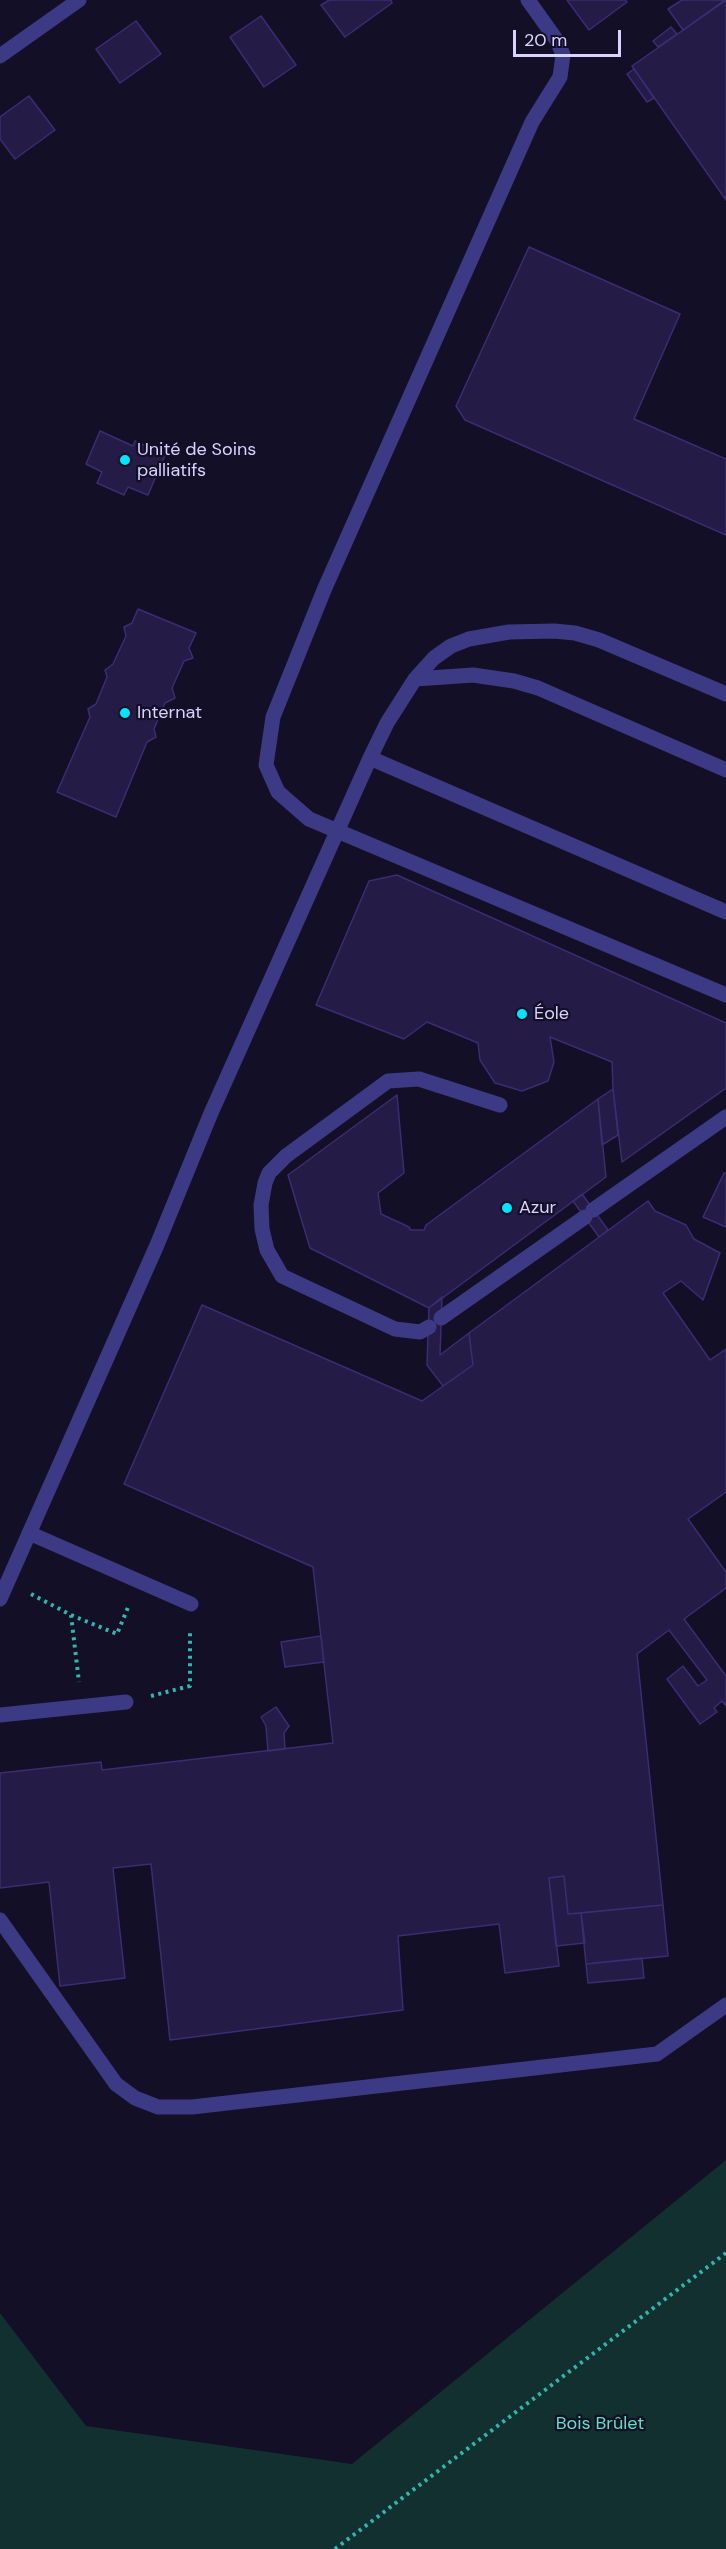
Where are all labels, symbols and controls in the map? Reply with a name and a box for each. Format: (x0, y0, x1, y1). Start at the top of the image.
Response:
scale bar (516, 18, 624, 56)
text: 20 m (524, 28, 567, 52)
place label: Unité de Soins palliatifs (137, 439, 256, 482)
marker: Unité de Soins palliatifs (118, 453, 132, 467)
place label: Internat (137, 702, 202, 724)
marker: Internat (118, 706, 132, 720)
place label: Éole (534, 1003, 569, 1025)
marker: Éole (515, 1007, 529, 1021)
place label: Azur (519, 1197, 556, 1219)
marker: Azur (500, 1201, 514, 1215)
park label: Bois Brûlet (556, 2413, 644, 2435)

